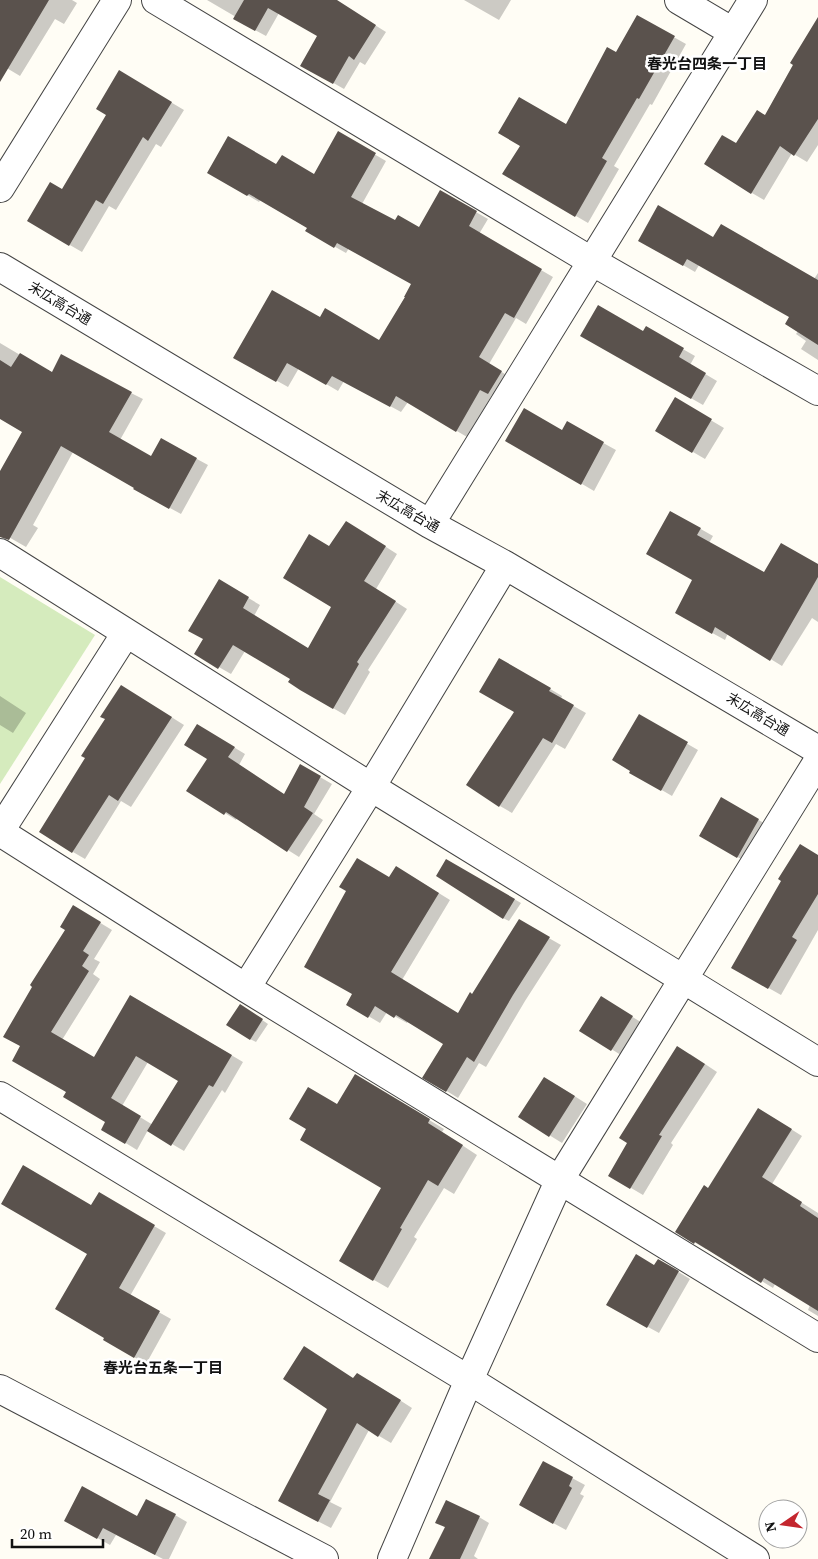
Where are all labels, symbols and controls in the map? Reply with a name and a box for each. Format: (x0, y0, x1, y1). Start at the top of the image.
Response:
district label: 春光台四条一丁目 (647, 53, 767, 74)
street label: 末広高台通 (25, 276, 95, 330)
street label: 末広高台通 (373, 485, 443, 537)
street label: 末広高台通 (723, 687, 793, 741)
district label: 春光台五条一丁目 (103, 1357, 223, 1378)
north arrow (758, 1499, 808, 1549)
scale bar (12, 1516, 104, 1548)
text: N (759, 1520, 781, 1534)
text: 20 m (20, 1523, 52, 1544)

